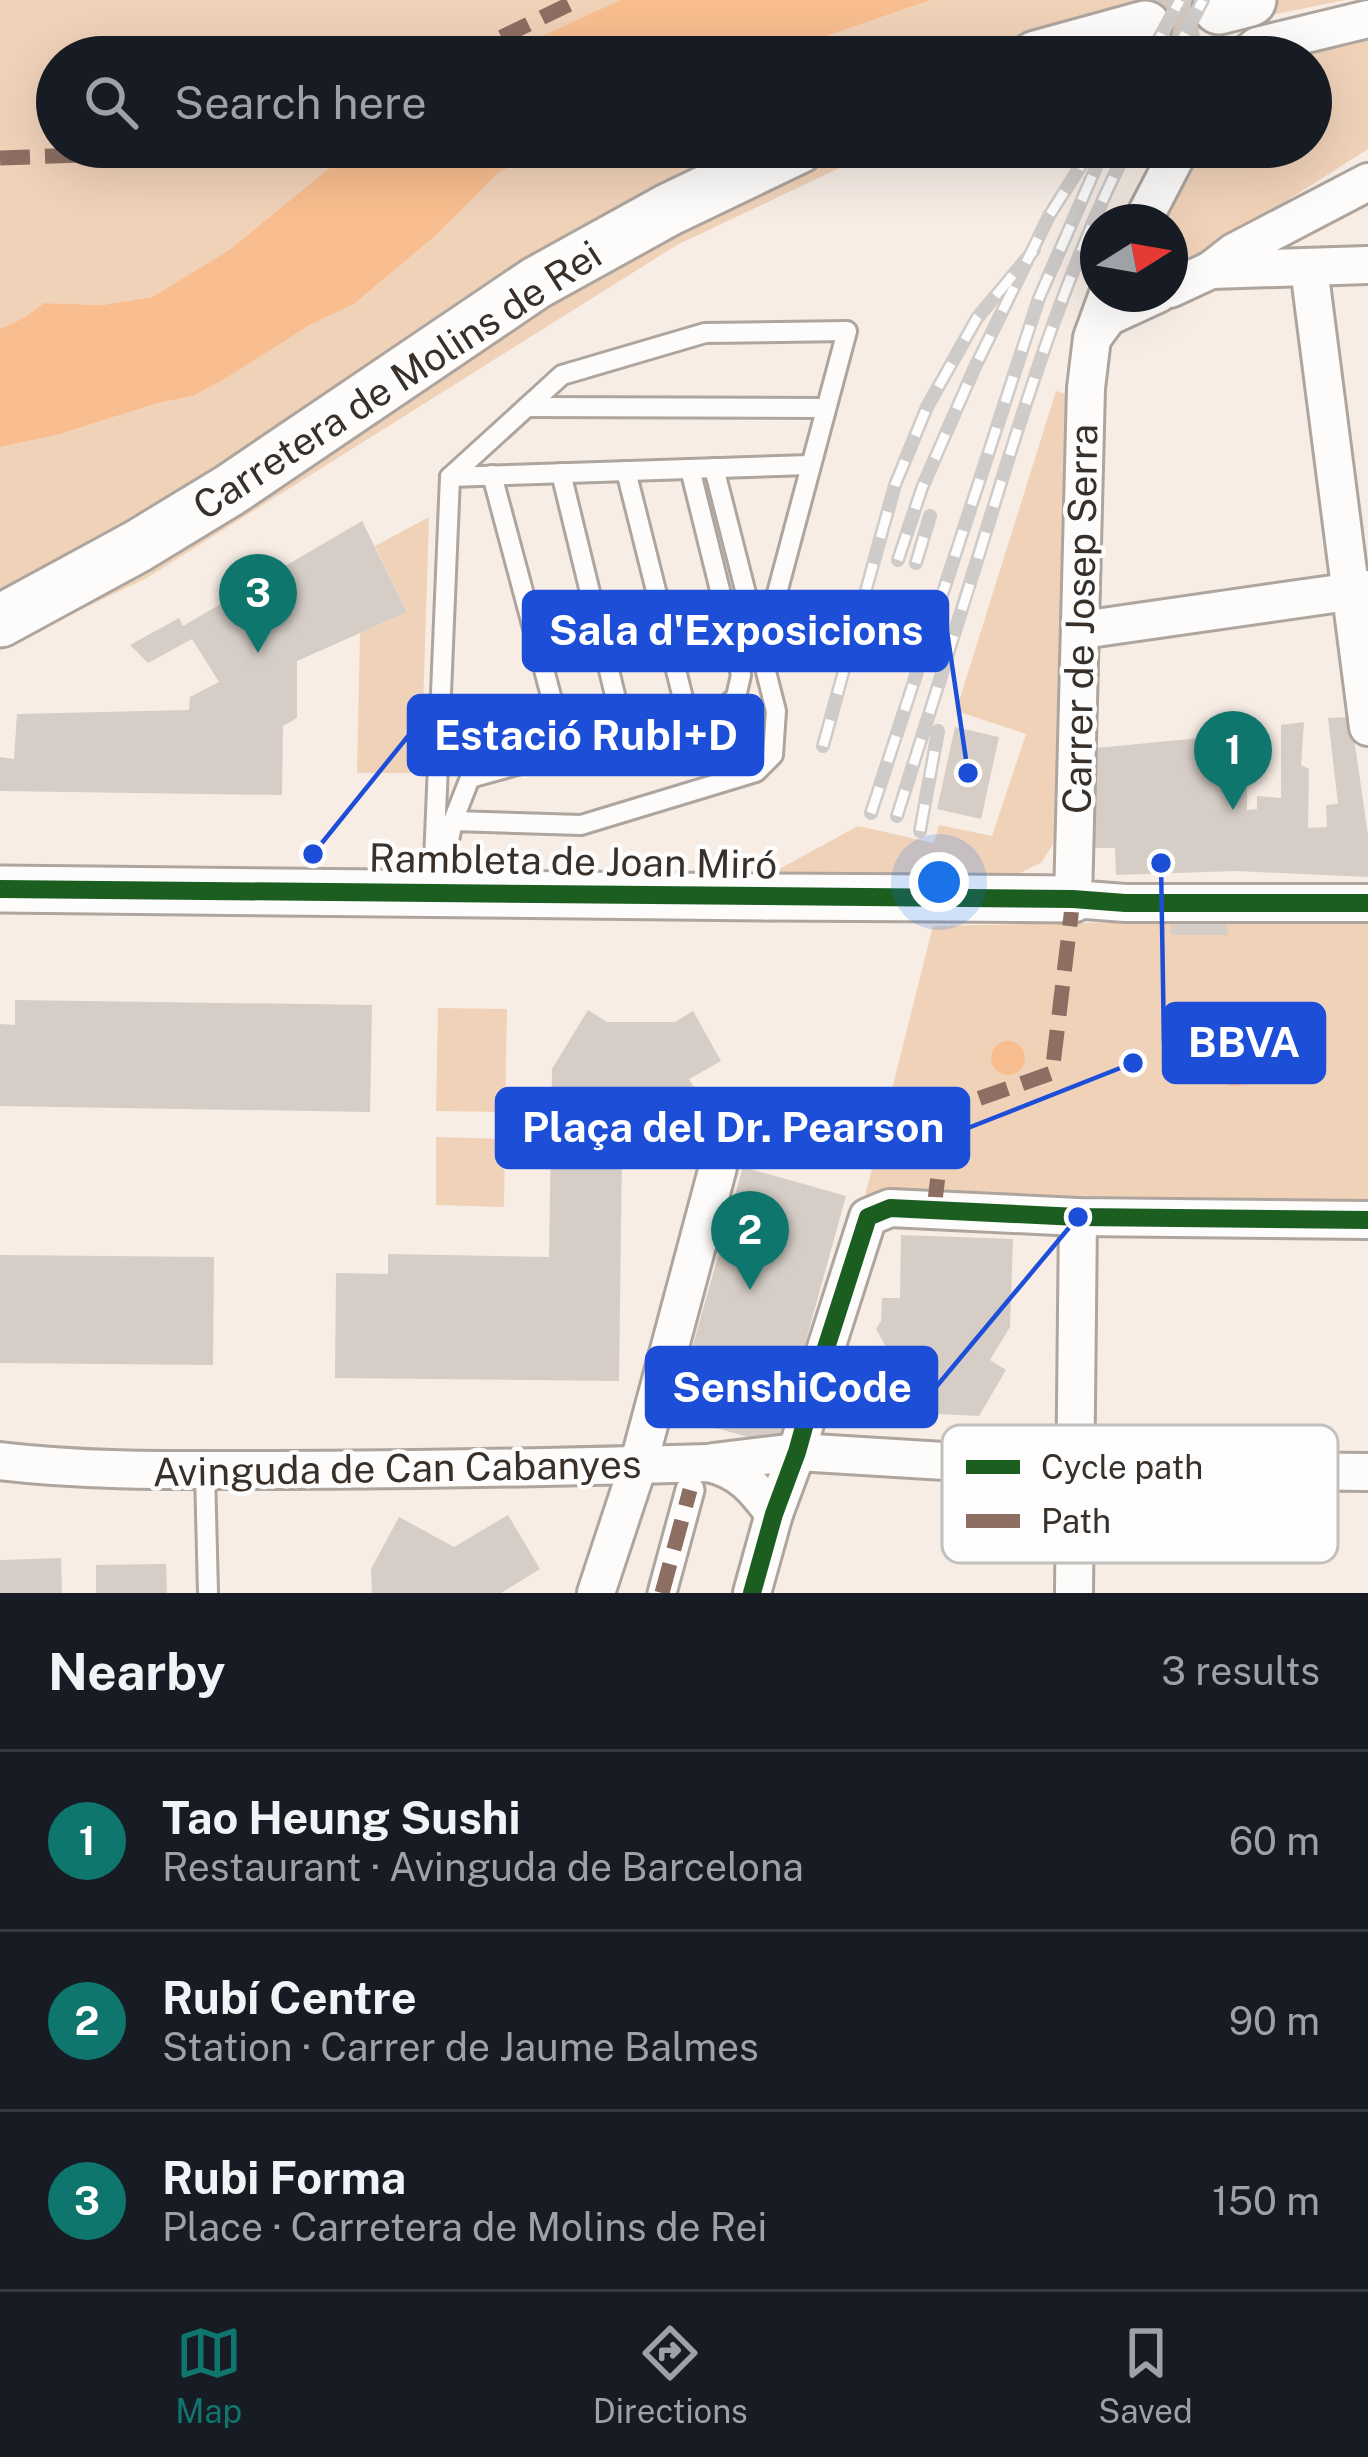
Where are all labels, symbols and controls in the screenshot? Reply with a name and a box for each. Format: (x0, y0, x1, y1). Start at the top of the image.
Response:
search box (36, 36, 1332, 168)
icon: search (78, 69, 144, 135)
text: Search here (174, 76, 427, 129)
north arrow (1080, 204, 1188, 312)
street label: Carretera de Molins de Rei (185, 231, 609, 529)
street label: Carrer de Josep Serra (1054, 424, 1106, 814)
pin: 3 (219, 554, 297, 653)
callout: Sala d'Exposicions (524, 592, 947, 670)
text: Sala d'Exposicions (549, 605, 923, 654)
callout: Estació RubI+D (409, 696, 762, 774)
text: Estació RubI+D (434, 710, 738, 759)
pin: 1 (1194, 711, 1272, 810)
street label: Rambleta de Joan Miró (368, 834, 778, 888)
your location (909, 852, 969, 912)
callout: BBVA (1164, 1004, 1324, 1082)
text: BBVA (1188, 1017, 1300, 1066)
callout: Plaça del Dr. Pearson (497, 1089, 968, 1167)
text: Plaça del Dr. Pearson (522, 1102, 944, 1151)
pin: 2 (711, 1191, 789, 1290)
callout: SenshiCode (647, 1348, 936, 1426)
text: SenshiCode (672, 1362, 912, 1411)
legend (942, 1425, 1338, 1563)
street label: Avinguda de Can Cabanyes (152, 1441, 642, 1495)
text: Cycle path (1041, 1448, 1203, 1486)
text: Path (1041, 1502, 1111, 1540)
text: Nearby (48, 1642, 225, 1701)
text: 3 results (1161, 1648, 1320, 1694)
text: Tao Heung Sushi (162, 1791, 521, 1844)
text: 1 (79, 1818, 95, 1864)
text: 60 m (1229, 1818, 1320, 1864)
text: Restaurant · Avinguda de Barcelona (162, 1844, 804, 1890)
text: Rubí Centre (162, 1971, 417, 2024)
text: 2 (75, 1998, 99, 2044)
text: 90 m (1229, 1998, 1320, 2044)
text: Station · Carrer de Jaume Balmes (162, 2024, 759, 2070)
text: Rubi Forma (162, 2151, 406, 2204)
text: 3 (74, 2178, 100, 2224)
text: 150 m (1212, 2178, 1320, 2224)
text: Place · Carretera de Molins de Rei (162, 2204, 767, 2250)
tab: Map (175, 2320, 242, 2430)
tab: Directions (593, 2320, 748, 2430)
tab: Saved (1098, 2320, 1193, 2430)

